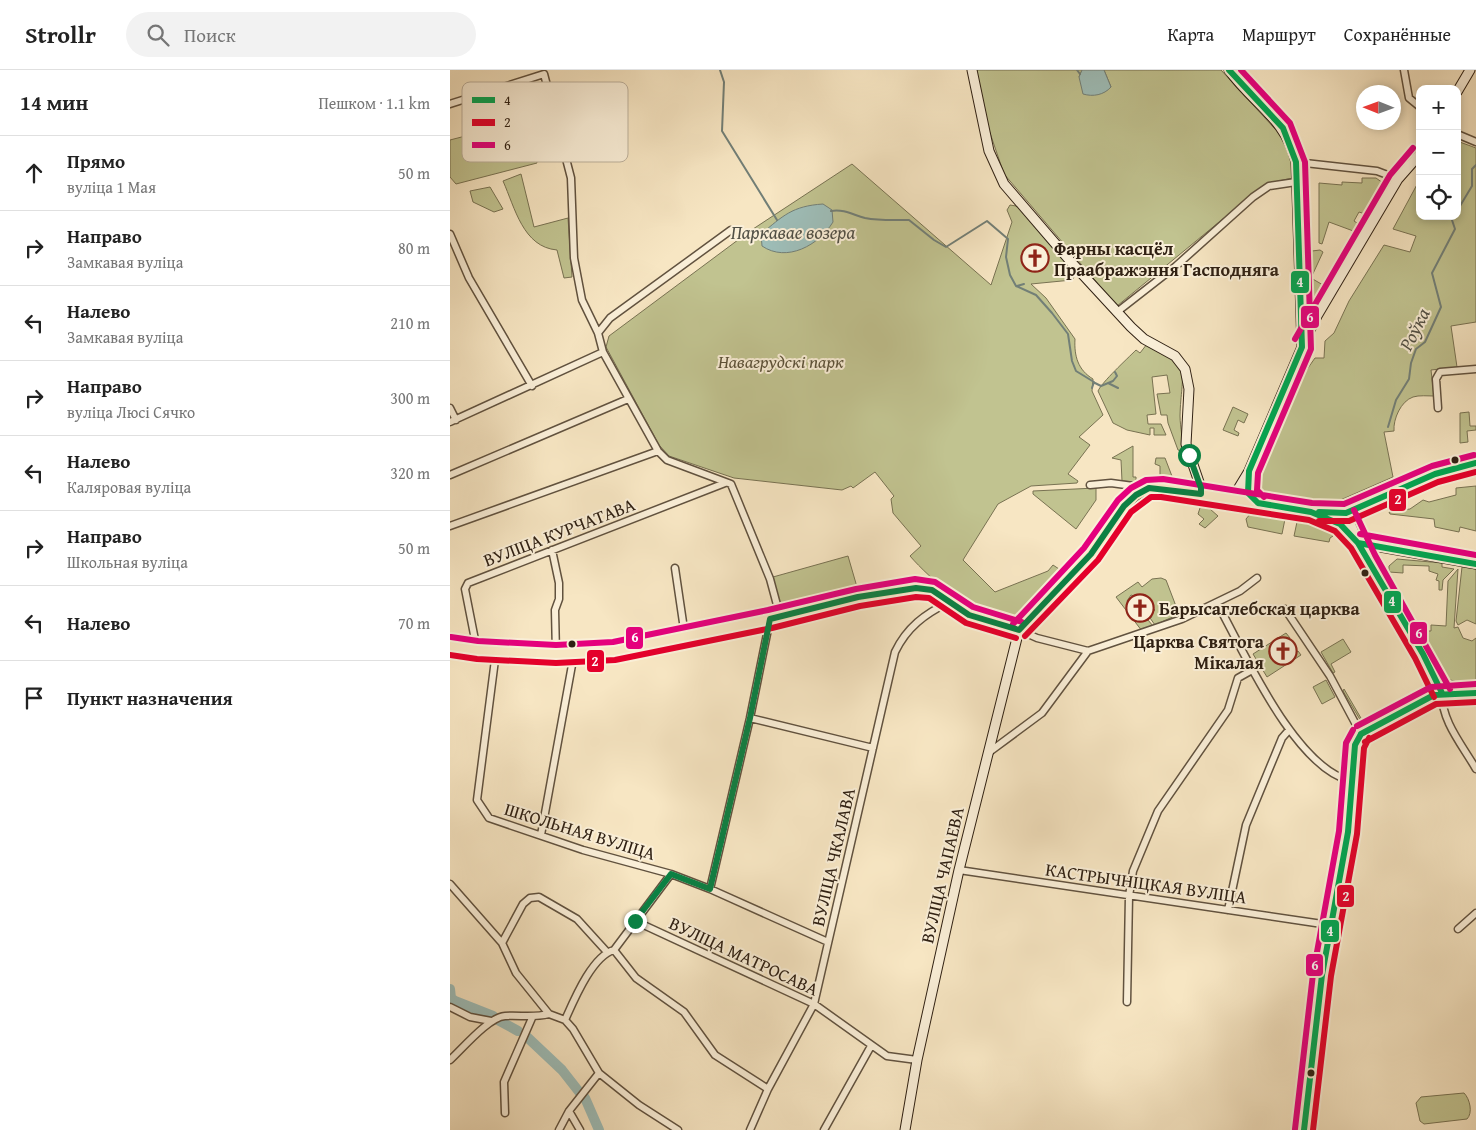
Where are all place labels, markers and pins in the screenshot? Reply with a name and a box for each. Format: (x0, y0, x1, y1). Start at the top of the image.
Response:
place label: Фарны касцёл Праабражэння Гасподняга (1054, 235, 1280, 283)
church icon: Фарны касцёл Праабражэння Гасподняга (1020, 243, 1050, 273)
unlabelled marker (1450, 455, 1460, 465)
unlabelled marker (1360, 568, 1370, 578)
church icon: Барысаглебская царква (1125, 593, 1155, 623)
place label: Барысаглебская царква (1159, 595, 1360, 622)
place label: Царква Святога Мікалая (1133, 628, 1265, 676)
church icon: Царква Святога Мікалая (1268, 636, 1298, 666)
unlabelled marker (567, 639, 577, 649)
unlabelled marker (1306, 1068, 1316, 1078)

